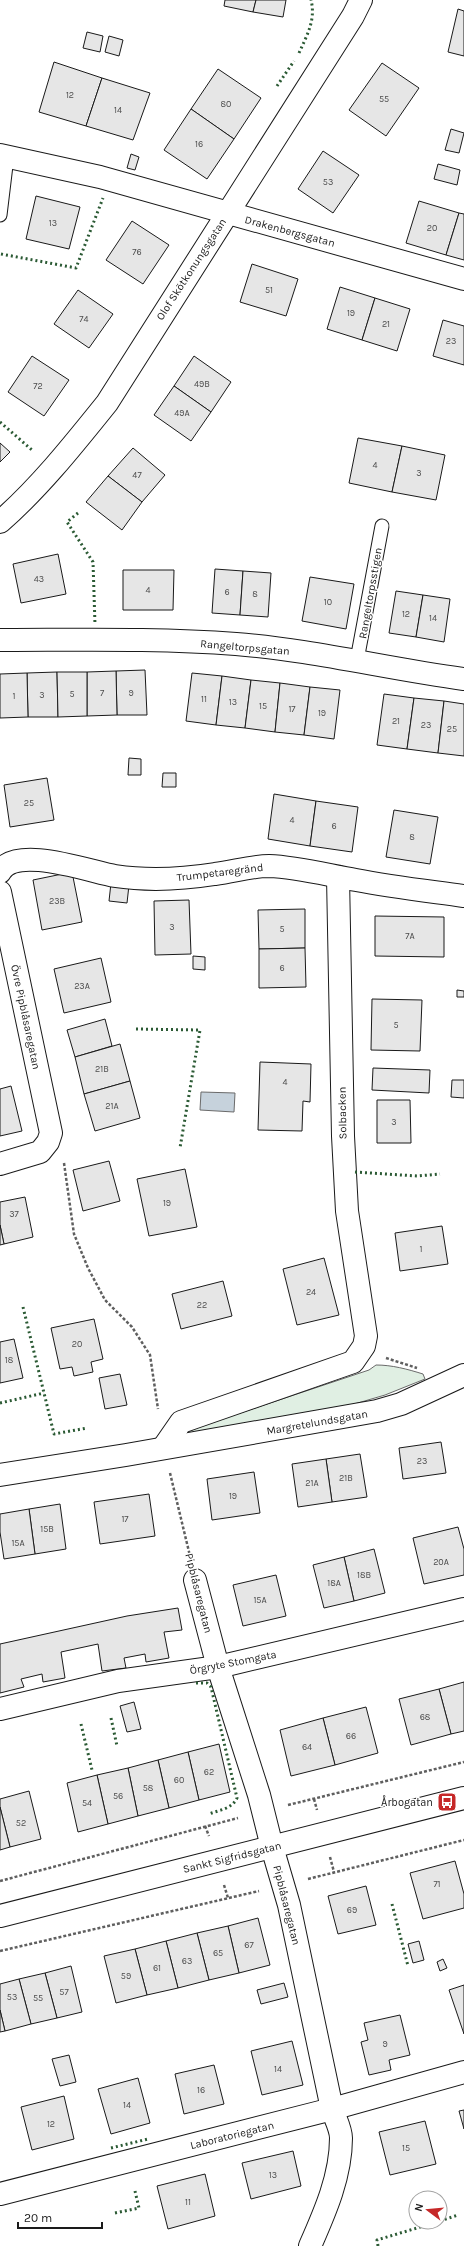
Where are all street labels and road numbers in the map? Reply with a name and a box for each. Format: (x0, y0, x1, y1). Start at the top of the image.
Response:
street label: Drakenbergsgatan (243, 213, 336, 250)
street label: Olof Skötkonungsgatan (154, 216, 229, 323)
street label: Rangeltorpsstigen (356, 546, 385, 640)
street label: Rangeltorpsgatan (200, 637, 290, 658)
street label: Trumpetaregränd (176, 861, 264, 884)
street label: Övre Pipblåsaregatan (8, 963, 44, 1071)
street label: Solbacken (336, 1087, 349, 1139)
street label: Margretelundsgatan (265, 1407, 369, 1438)
street label: Pipblåsaregatan (182, 1552, 215, 1634)
street label: Örgryte Stomgata (188, 1647, 278, 1677)
street label: Sankt Sigfridsgatan (182, 1839, 283, 1876)
street label: Pipblåsaregatan (270, 1864, 303, 1946)
street label: Laboratoriegatan (189, 2119, 275, 2152)

